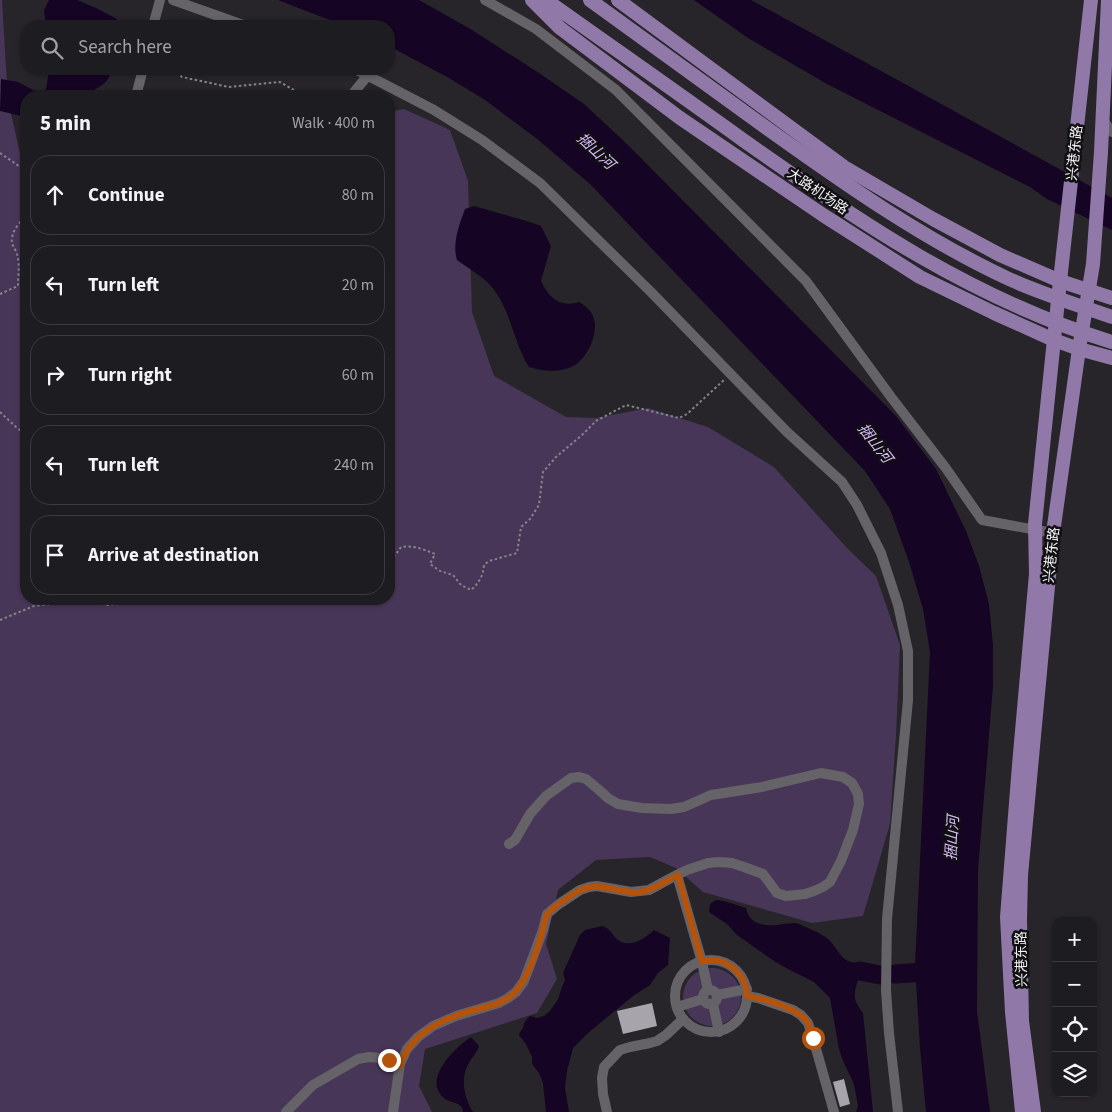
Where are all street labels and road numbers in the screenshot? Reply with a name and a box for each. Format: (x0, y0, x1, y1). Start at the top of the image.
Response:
street label: 兴港东路 (1062, 124, 1088, 182)
street label: 大路机场路 (783, 164, 852, 220)
street label: 兴港东路 (1039, 526, 1065, 584)
street label: 兴港东路 (1012, 931, 1032, 987)

